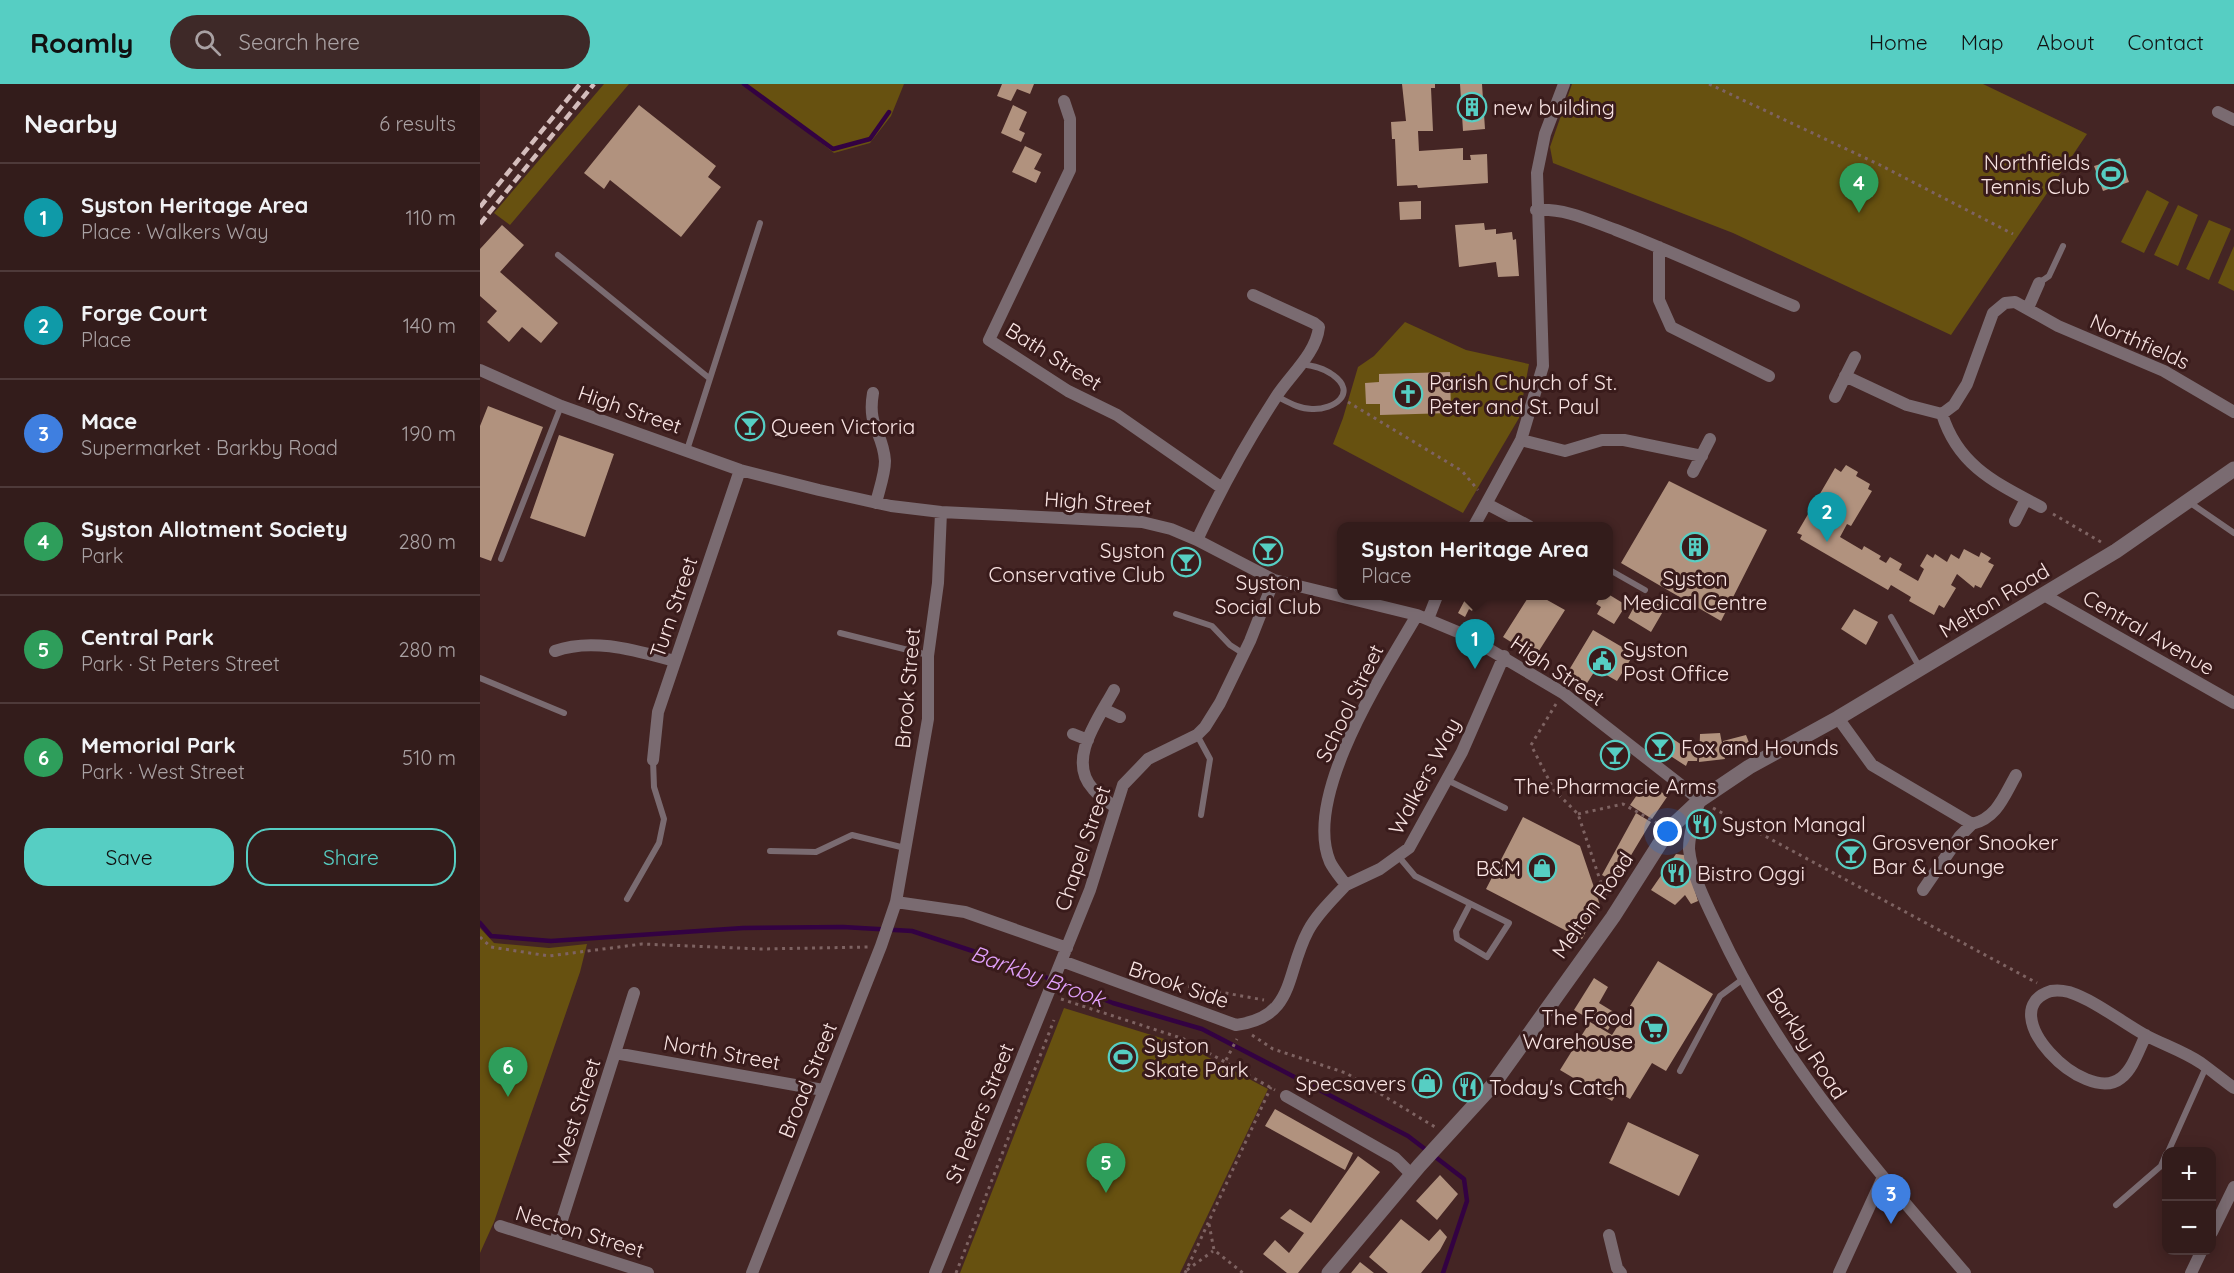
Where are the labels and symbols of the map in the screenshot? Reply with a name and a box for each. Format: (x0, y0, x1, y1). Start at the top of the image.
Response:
building icon: new building (1456, 91, 1488, 123)
place label: new building (1493, 94, 1615, 120)
place label: Northfields Tennis Club (1981, 149, 2090, 199)
sports icon: Northfields Tennis Club (2095, 158, 2127, 190)
pin: 4 (1840, 164, 1878, 213)
street label: Northfields (2086, 308, 2194, 374)
street label: Bath Street (1001, 316, 1107, 396)
place label: Parish Church of St. Peter and St. Paul (1429, 369, 1617, 419)
church icon: Parish Church of St. Peter and St. Paul (1392, 378, 1424, 410)
street label: High Street (575, 379, 685, 439)
bar icon: Queen Victoria (734, 410, 766, 442)
place label: Queen Victoria (771, 413, 915, 439)
street label: High Street (1043, 485, 1153, 519)
pin: 2 (1808, 492, 1846, 542)
building icon: Syston Medical Centre (1679, 531, 1711, 563)
bar icon: Syston Social Club (1252, 535, 1284, 567)
place label: Syston Conservative Club (988, 537, 1165, 587)
bar icon: Syston Conservative Club (1170, 546, 1202, 578)
street label: Turn Street (644, 553, 702, 661)
street label: Melton Road (1934, 557, 2054, 643)
place label: Syston Medical Centre (1623, 565, 1767, 615)
place label: Syston Social Club (1215, 569, 1321, 619)
street label: Central Avenue (2079, 584, 2219, 680)
pin: 1 (1456, 620, 1494, 669)
street label: Brook Street (889, 627, 925, 749)
street label: High Street (1506, 629, 1610, 711)
place label: Syston Post Office (1623, 636, 1729, 686)
street label: School Street (1309, 640, 1389, 766)
public building icon: Syston Post Office (1586, 645, 1618, 677)
street label: Walkers Way (1382, 713, 1466, 839)
bar icon: Fox and Hounds (1644, 731, 1676, 763)
place label: Fox and Hounds (1681, 734, 1839, 760)
bar icon: The Pharmacie Arms (1599, 739, 1631, 771)
place label: The Pharmacie Arms (1514, 773, 1717, 799)
street label: Chapel Street (1048, 782, 1116, 914)
restaurant icon: Syston Mangal (1685, 808, 1717, 840)
place label: Syston Mangal (1722, 811, 1866, 837)
your location (1653, 817, 1682, 846)
place label: Grosvenor Snooker Bar & Lounge (1872, 829, 2058, 879)
bar icon: Grosvenor Snooker Bar & Lounge (1835, 838, 1867, 870)
street label: Melton Road (1546, 847, 1638, 963)
shop icon: B&M (1526, 852, 1558, 884)
place label: B&M (1476, 855, 1521, 881)
restaurant icon: Bistro Oggi (1660, 857, 1692, 889)
place label: Bistro Oggi (1697, 860, 1805, 886)
water label: Barkby Brook (967, 939, 1111, 1014)
street label: Brook Side (1125, 955, 1233, 1013)
street label: Barkby Road (1761, 982, 1853, 1104)
place label: The Food Warehouse (1522, 1004, 1633, 1054)
supermarket icon: The Food Warehouse (1638, 1013, 1670, 1045)
street label: Broad Street (772, 1018, 842, 1142)
street label: North Street (662, 1029, 782, 1075)
place label: Syston Skate Park (1144, 1032, 1249, 1082)
street label: St Peters Street (939, 1039, 1019, 1187)
sports icon: Syston Skate Park (1107, 1041, 1139, 1073)
pin: 6 (489, 1048, 528, 1097)
street label: West Street (546, 1055, 606, 1169)
shop icon: Specsavers (1411, 1067, 1443, 1099)
place label: Specsavers (1295, 1070, 1406, 1096)
restaurant icon: Today's Catch (1452, 1071, 1484, 1103)
place label: Today's Catch (1489, 1074, 1625, 1100)
pin: 5 (1086, 1144, 1126, 1193)
pin: 3 (1872, 1174, 1910, 1224)
street label: Necton Street (513, 1199, 647, 1263)

